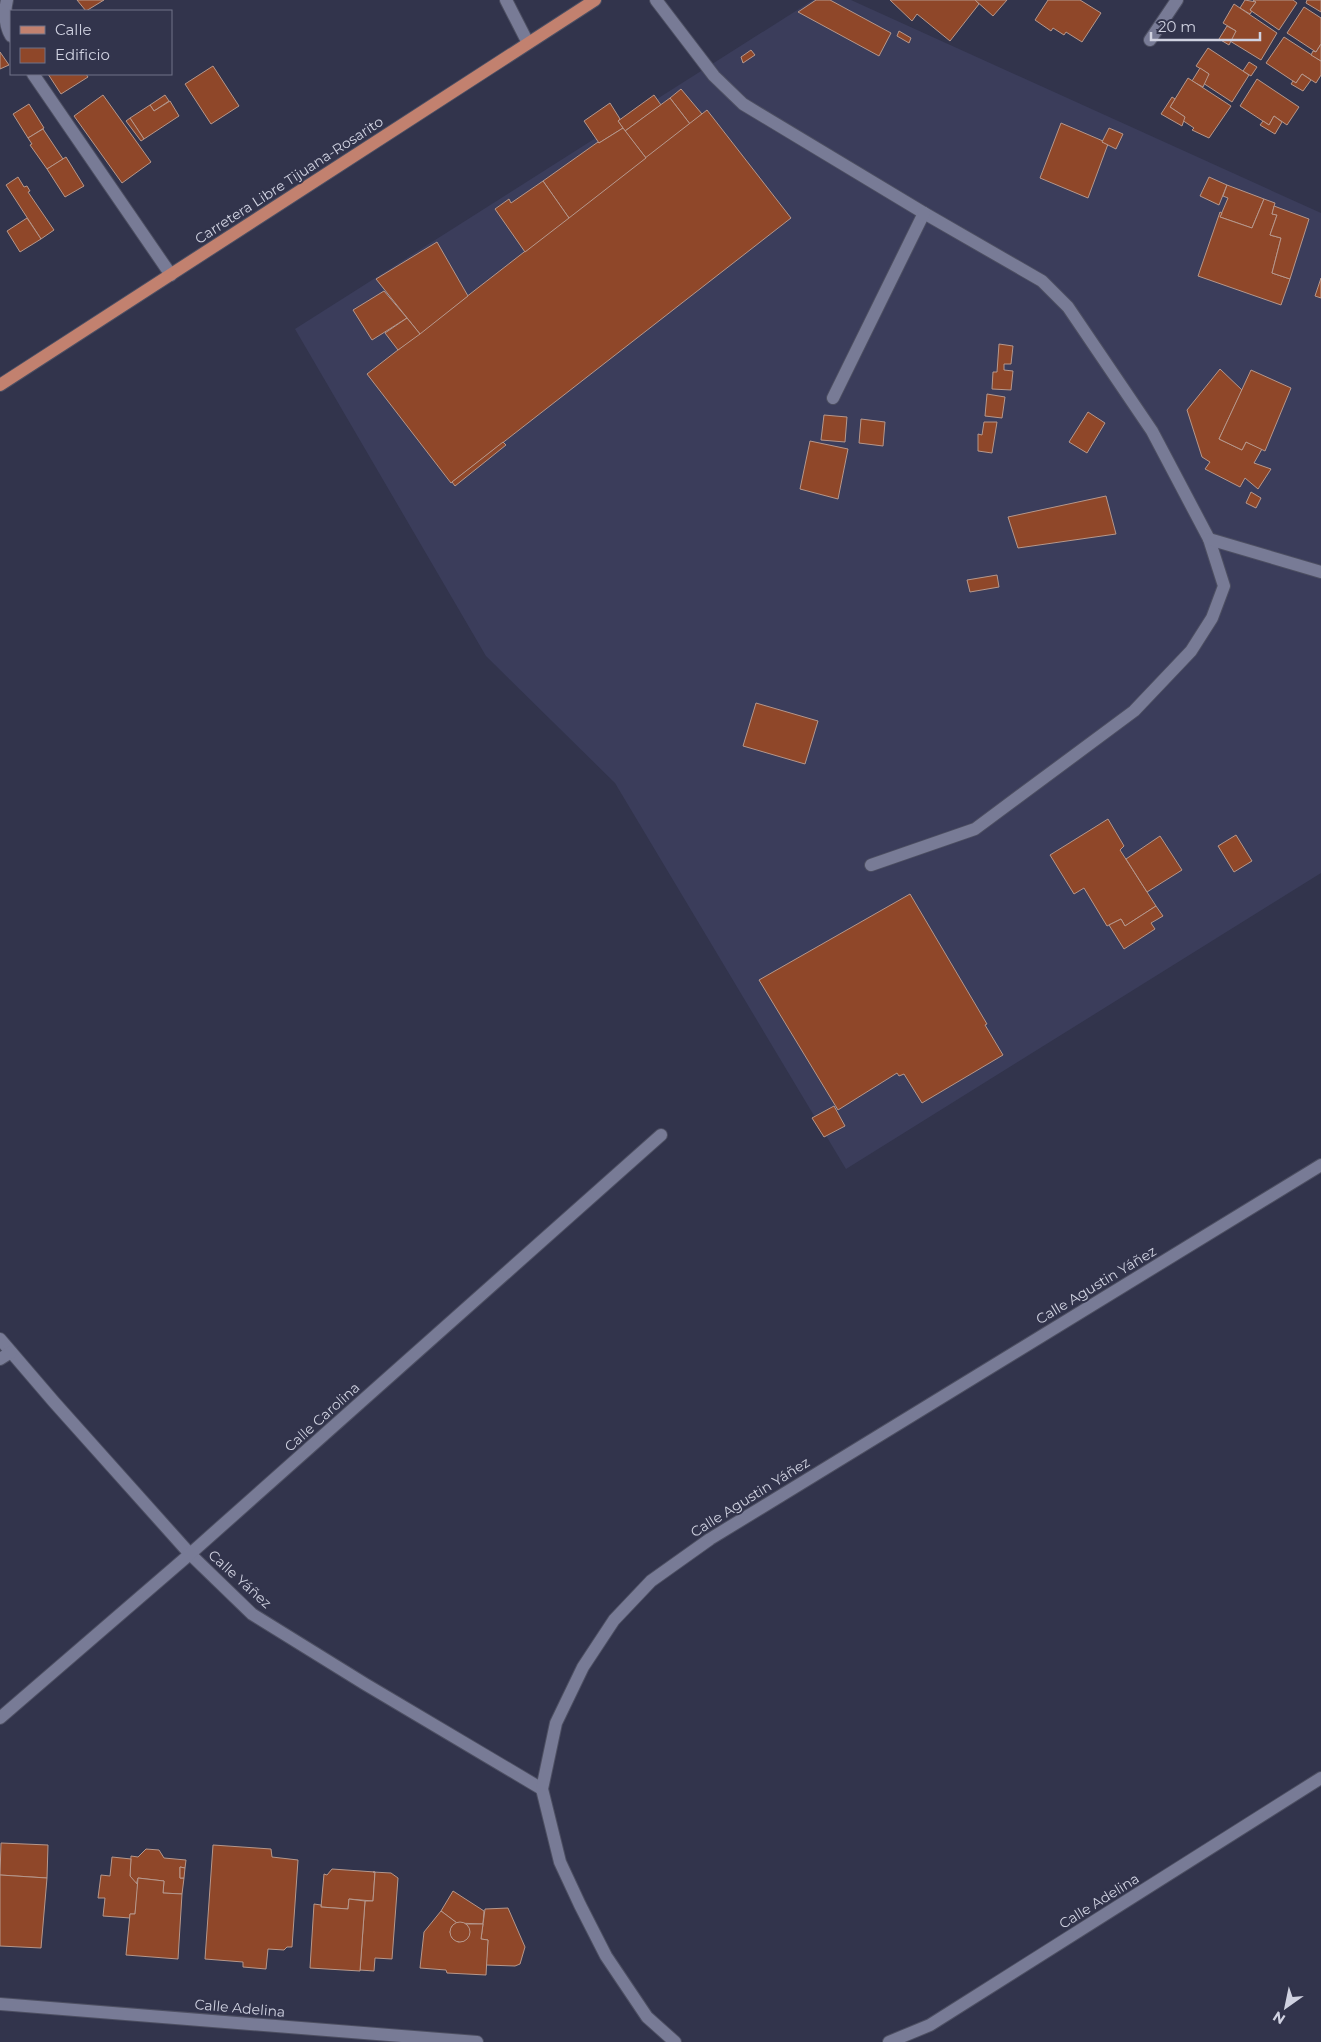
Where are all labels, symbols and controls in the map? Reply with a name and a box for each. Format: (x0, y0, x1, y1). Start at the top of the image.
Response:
legend (10, 10, 172, 75)
scale bar (1151, 10, 1260, 42)
text: 20 m (1158, 17, 1196, 36)
text: Calle (55, 20, 92, 39)
text: Edificio (55, 45, 110, 64)
street label: Carretera Libre Tijuana-Rosarito (191, 112, 387, 248)
street label: Calle Agustin Yáñez (1032, 1242, 1160, 1328)
street label: Calle Carolina (281, 1378, 363, 1456)
street label: Calle Agustin Yáñez (687, 1453, 813, 1541)
street label: Calle Yáñez (205, 1546, 275, 1612)
street label: Calle Adelina (1056, 1869, 1142, 1933)
north arrow (1261, 1982, 1311, 2032)
street label: Calle Adelina (194, 1995, 286, 2021)
text: N (1269, 2007, 1289, 2029)

